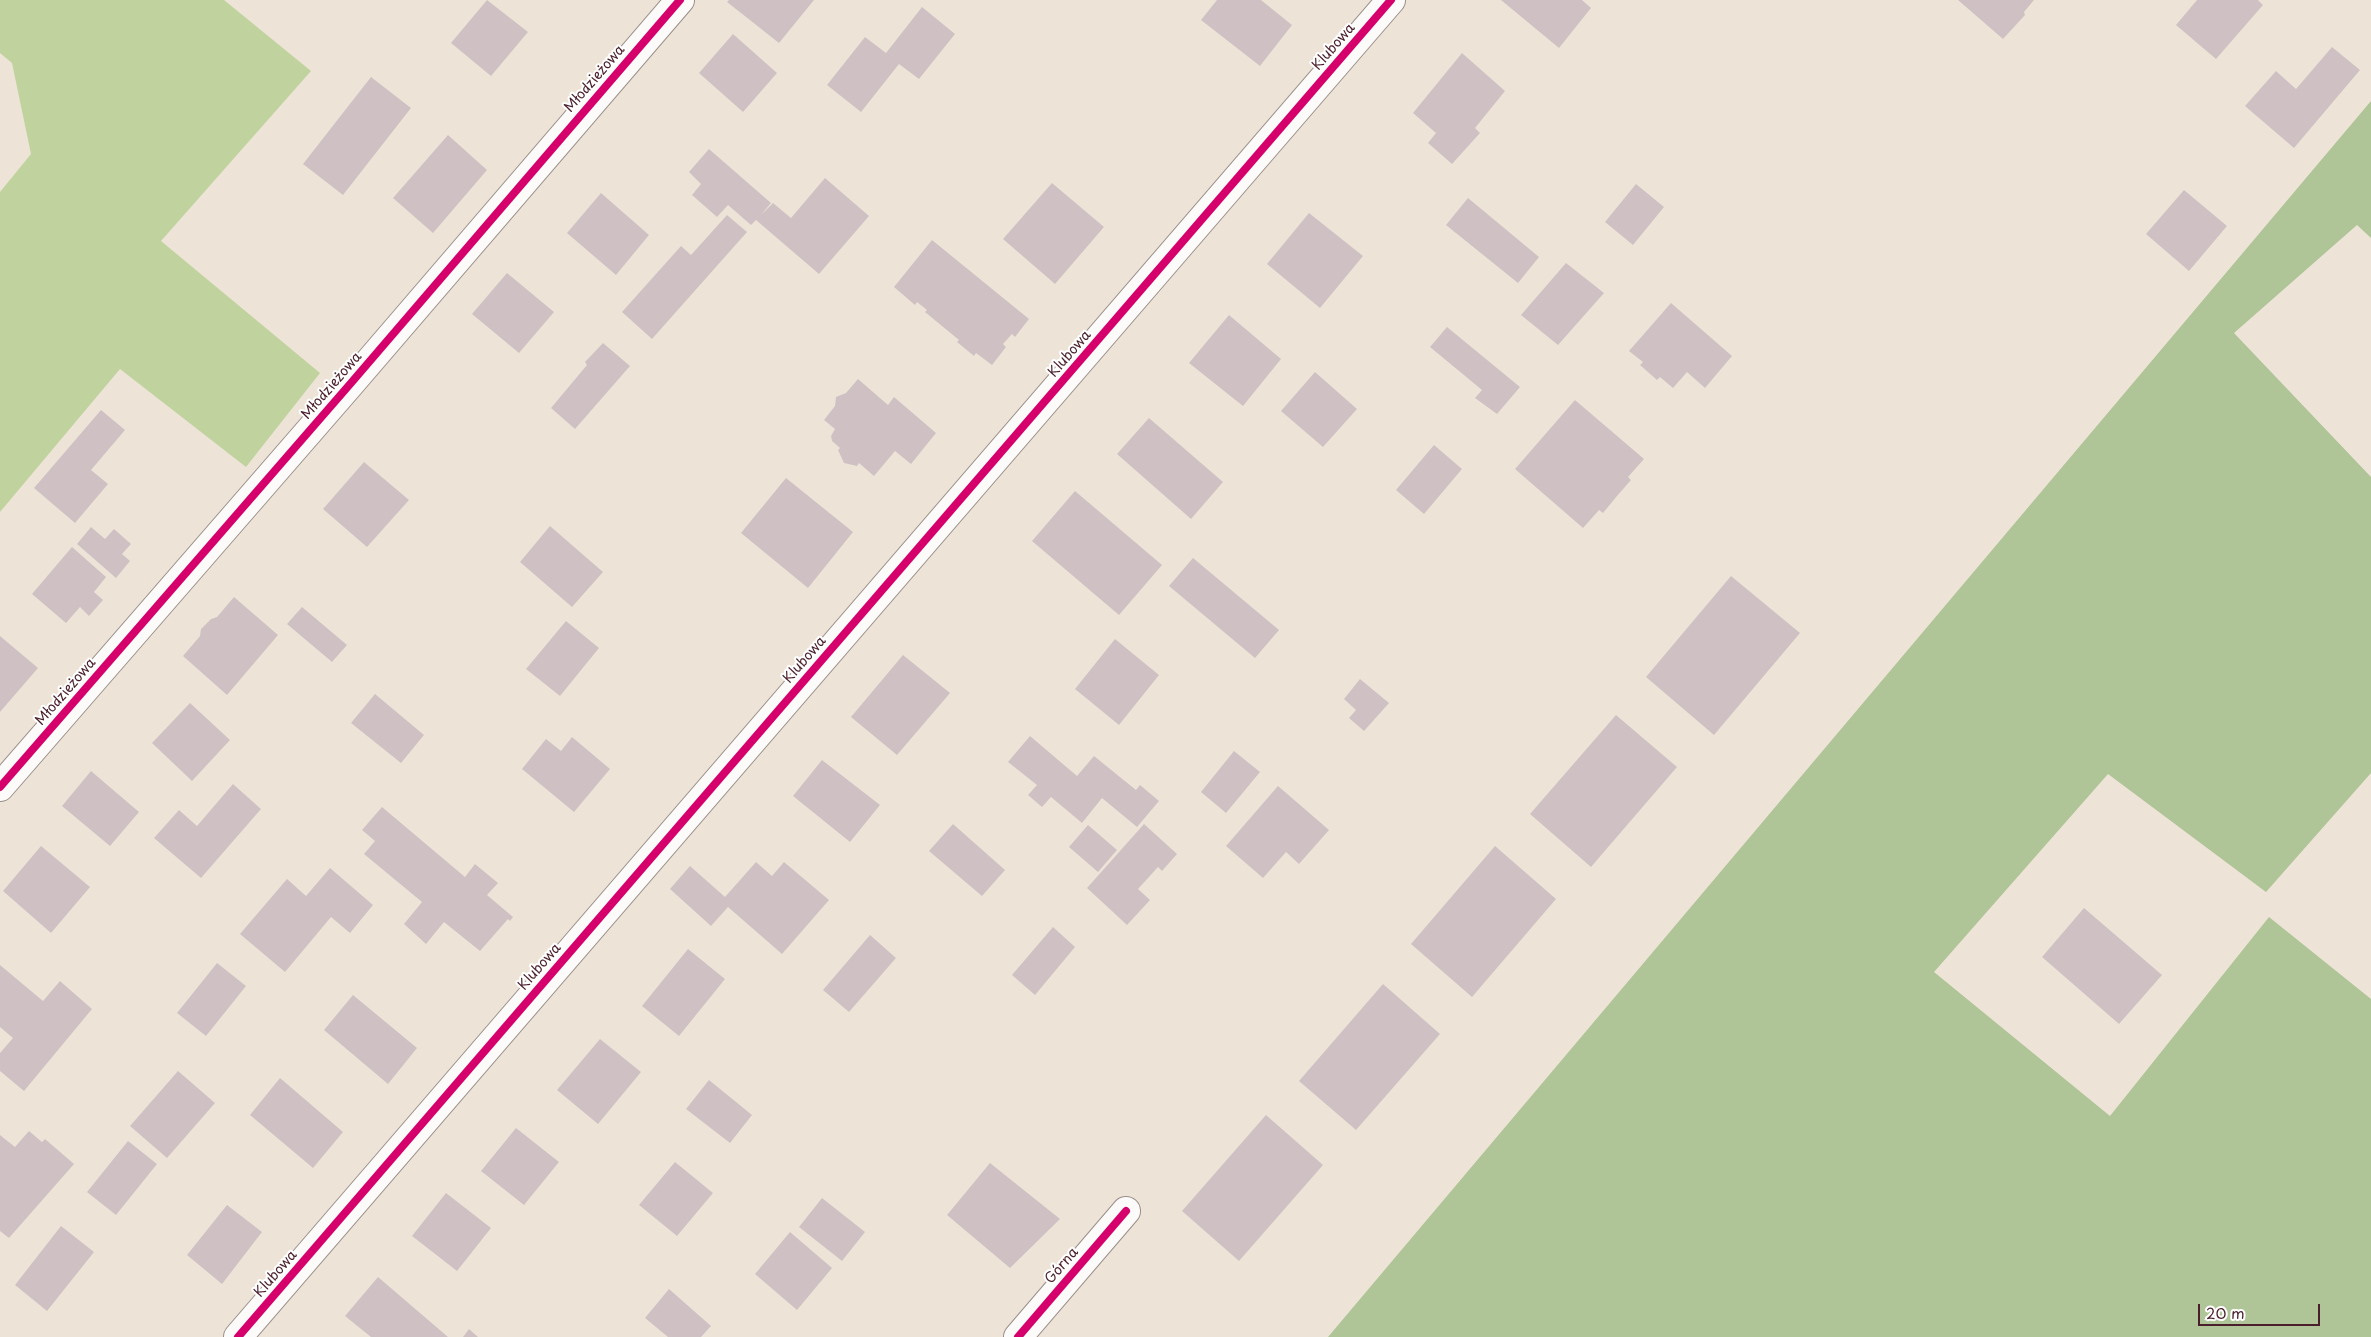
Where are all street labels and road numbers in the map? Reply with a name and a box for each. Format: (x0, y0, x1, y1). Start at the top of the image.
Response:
street label: Klubowa (1309, 20, 1359, 74)
street label: Młodzieżowa (561, 42, 629, 116)
street label: Klubowa (1045, 327, 1095, 381)
street label: Młodzieżowa (298, 349, 366, 423)
street label: Klubowa (780, 633, 830, 687)
street label: Młodzieżowa (32, 655, 100, 729)
street label: Klubowa (515, 940, 565, 994)
street label: Górna (1042, 1244, 1082, 1288)
street label: Klubowa (251, 1247, 301, 1301)

